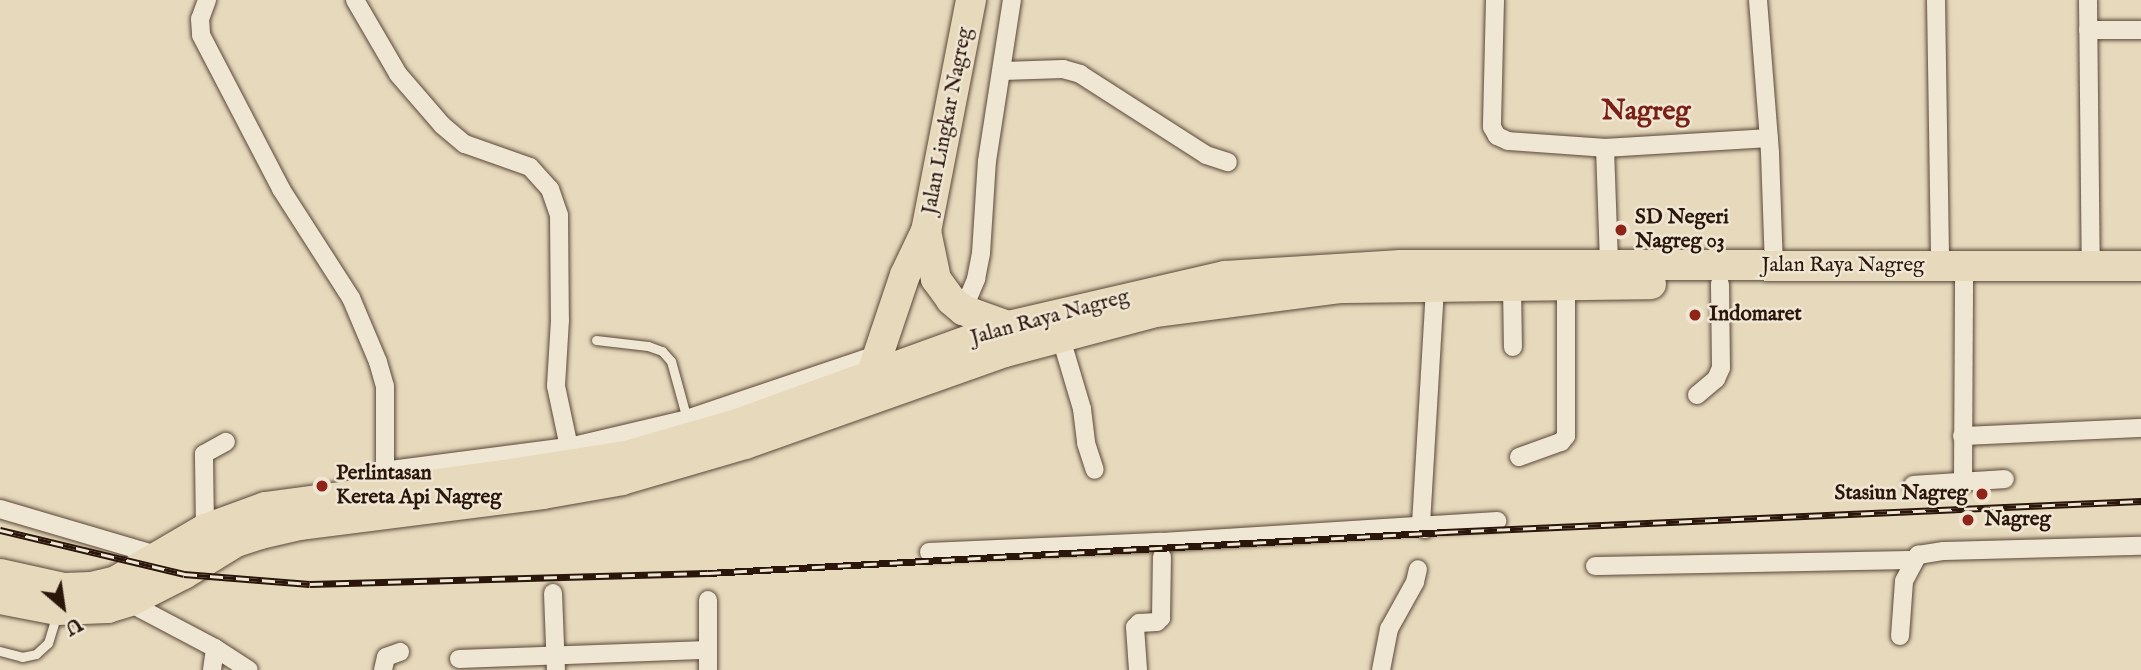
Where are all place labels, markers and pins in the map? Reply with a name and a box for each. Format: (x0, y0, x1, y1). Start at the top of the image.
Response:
place label: SD Negeri Nagreg 03 (1635, 205, 1729, 255)
marker: SD Negeri Nagreg 03 (1613, 222, 1629, 238)
place label: Indomaret (1709, 302, 1802, 328)
marker: Indomaret (1687, 307, 1703, 323)
place label: Perlintasan Kereta Api Nagreg (336, 461, 502, 511)
marker: Perlintasan Kereta Api Nagreg (314, 478, 330, 494)
place label: Stasiun Nagreg (1835, 481, 1968, 507)
marker: Stasiun Nagreg (1974, 486, 1990, 502)
place label: Nagreg (1984, 507, 2051, 533)
marker: Nagreg (1958, 510, 1978, 530)

